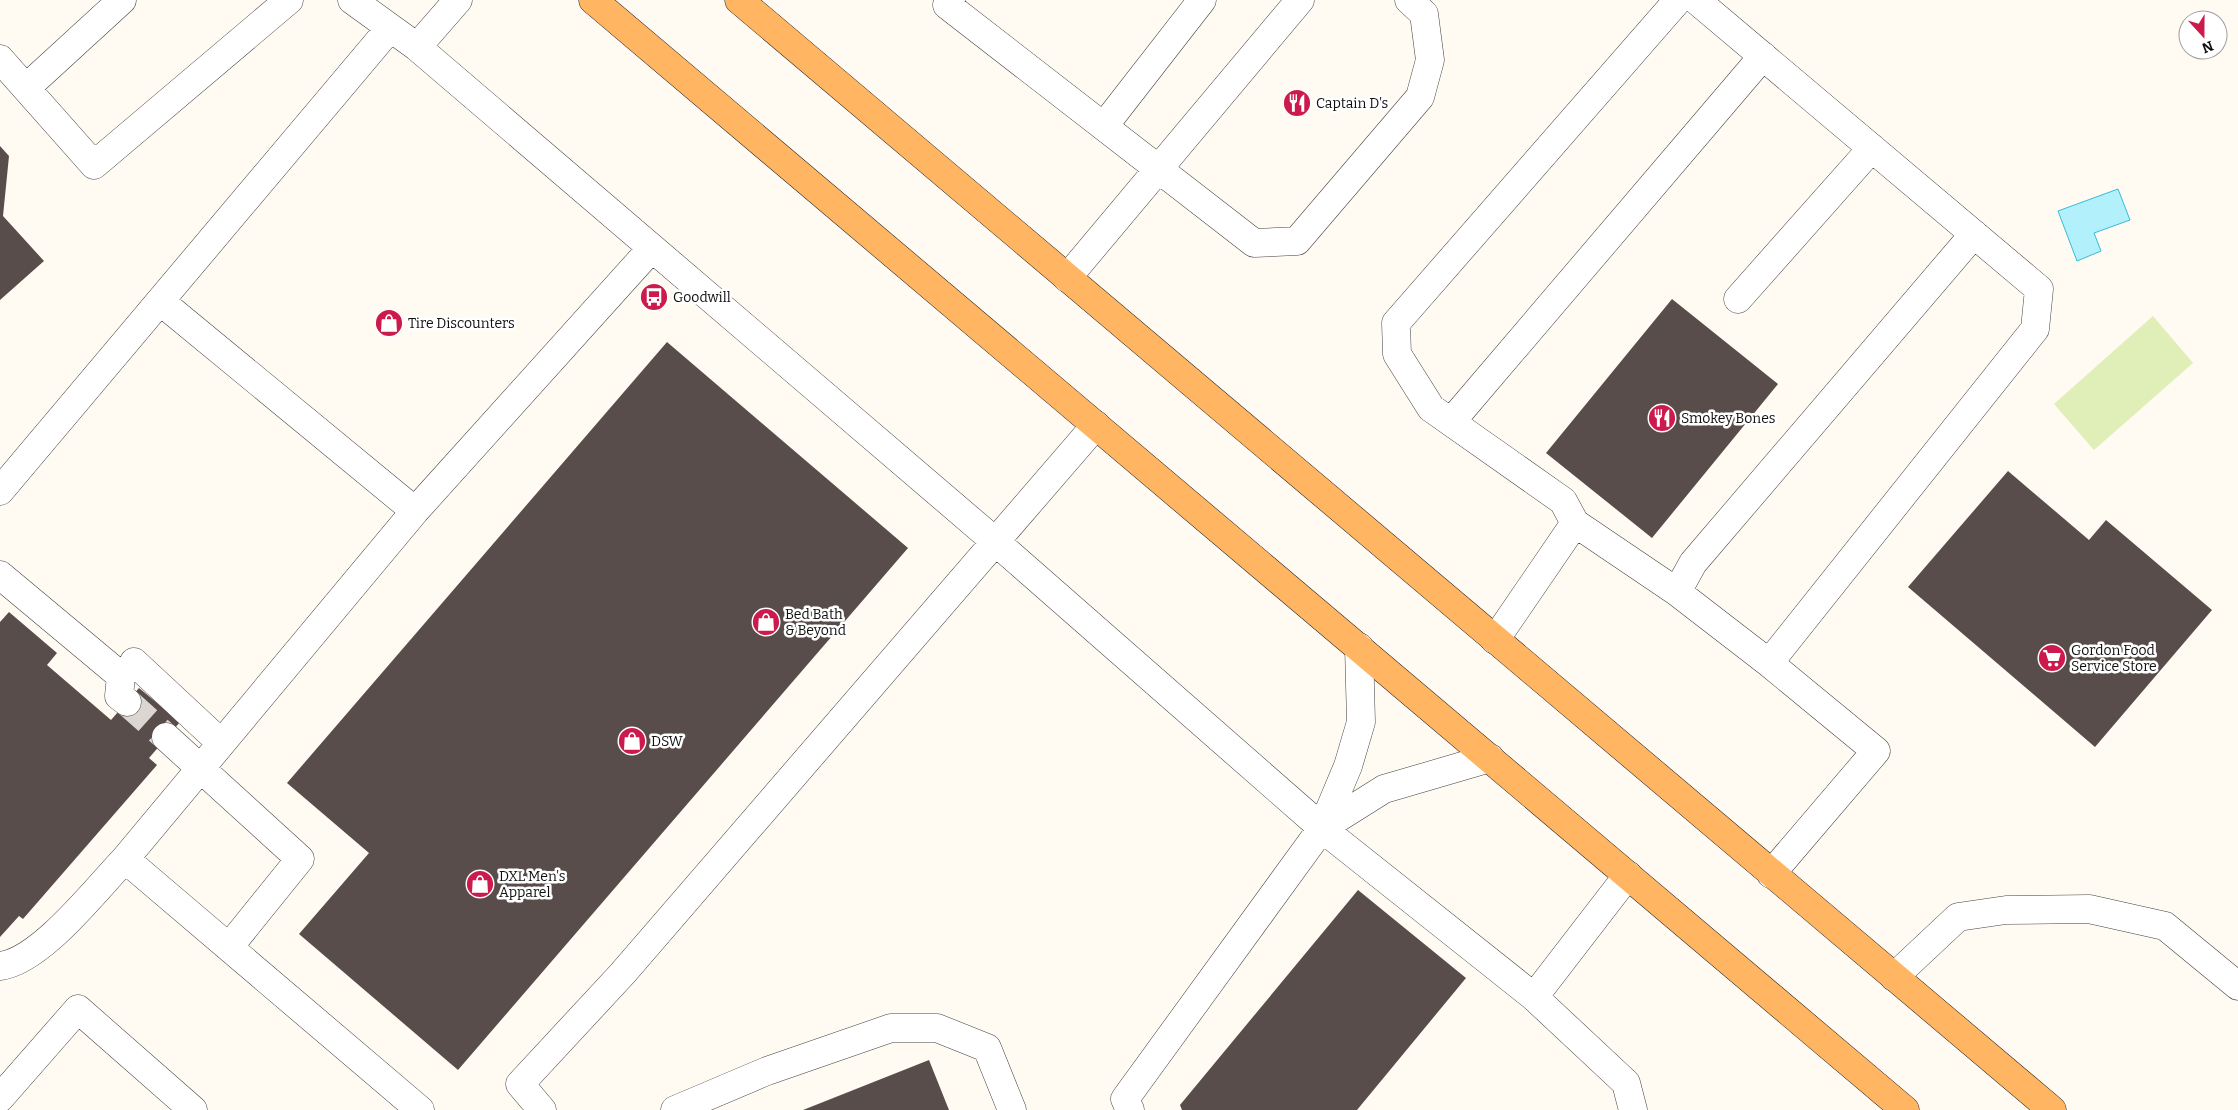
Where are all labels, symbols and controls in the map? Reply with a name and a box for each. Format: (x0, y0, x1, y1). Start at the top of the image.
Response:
north arrow (2178, 10, 2228, 60)
text: N (2199, 37, 2216, 57)
restaurant icon: Captain D's (1282, 88, 1312, 118)
place label: Captain D's (1316, 95, 1388, 112)
bus stop icon: Goodwill (639, 282, 669, 312)
place label: Goodwill (673, 289, 731, 306)
shop icon: Tire Discounters (374, 308, 404, 338)
place label: Tire Discounters (408, 315, 515, 332)
restaurant icon: Smokey Bones (1647, 403, 1677, 433)
place label: Smokey Bones (1681, 410, 1776, 427)
place label: Bed Bath & Beyond (785, 606, 846, 639)
shop icon: Bed Bath & Beyond (751, 607, 781, 637)
place label: Gordon Food Service Store (2071, 642, 2157, 675)
supermarket icon: Gordon Food Service Store (2037, 643, 2067, 673)
shop icon: DSW (617, 726, 647, 756)
place label: DSW (651, 733, 684, 750)
place label: DXL Men's Apparel (499, 868, 565, 901)
shop icon: DXL Men's Apparel (465, 869, 495, 899)

